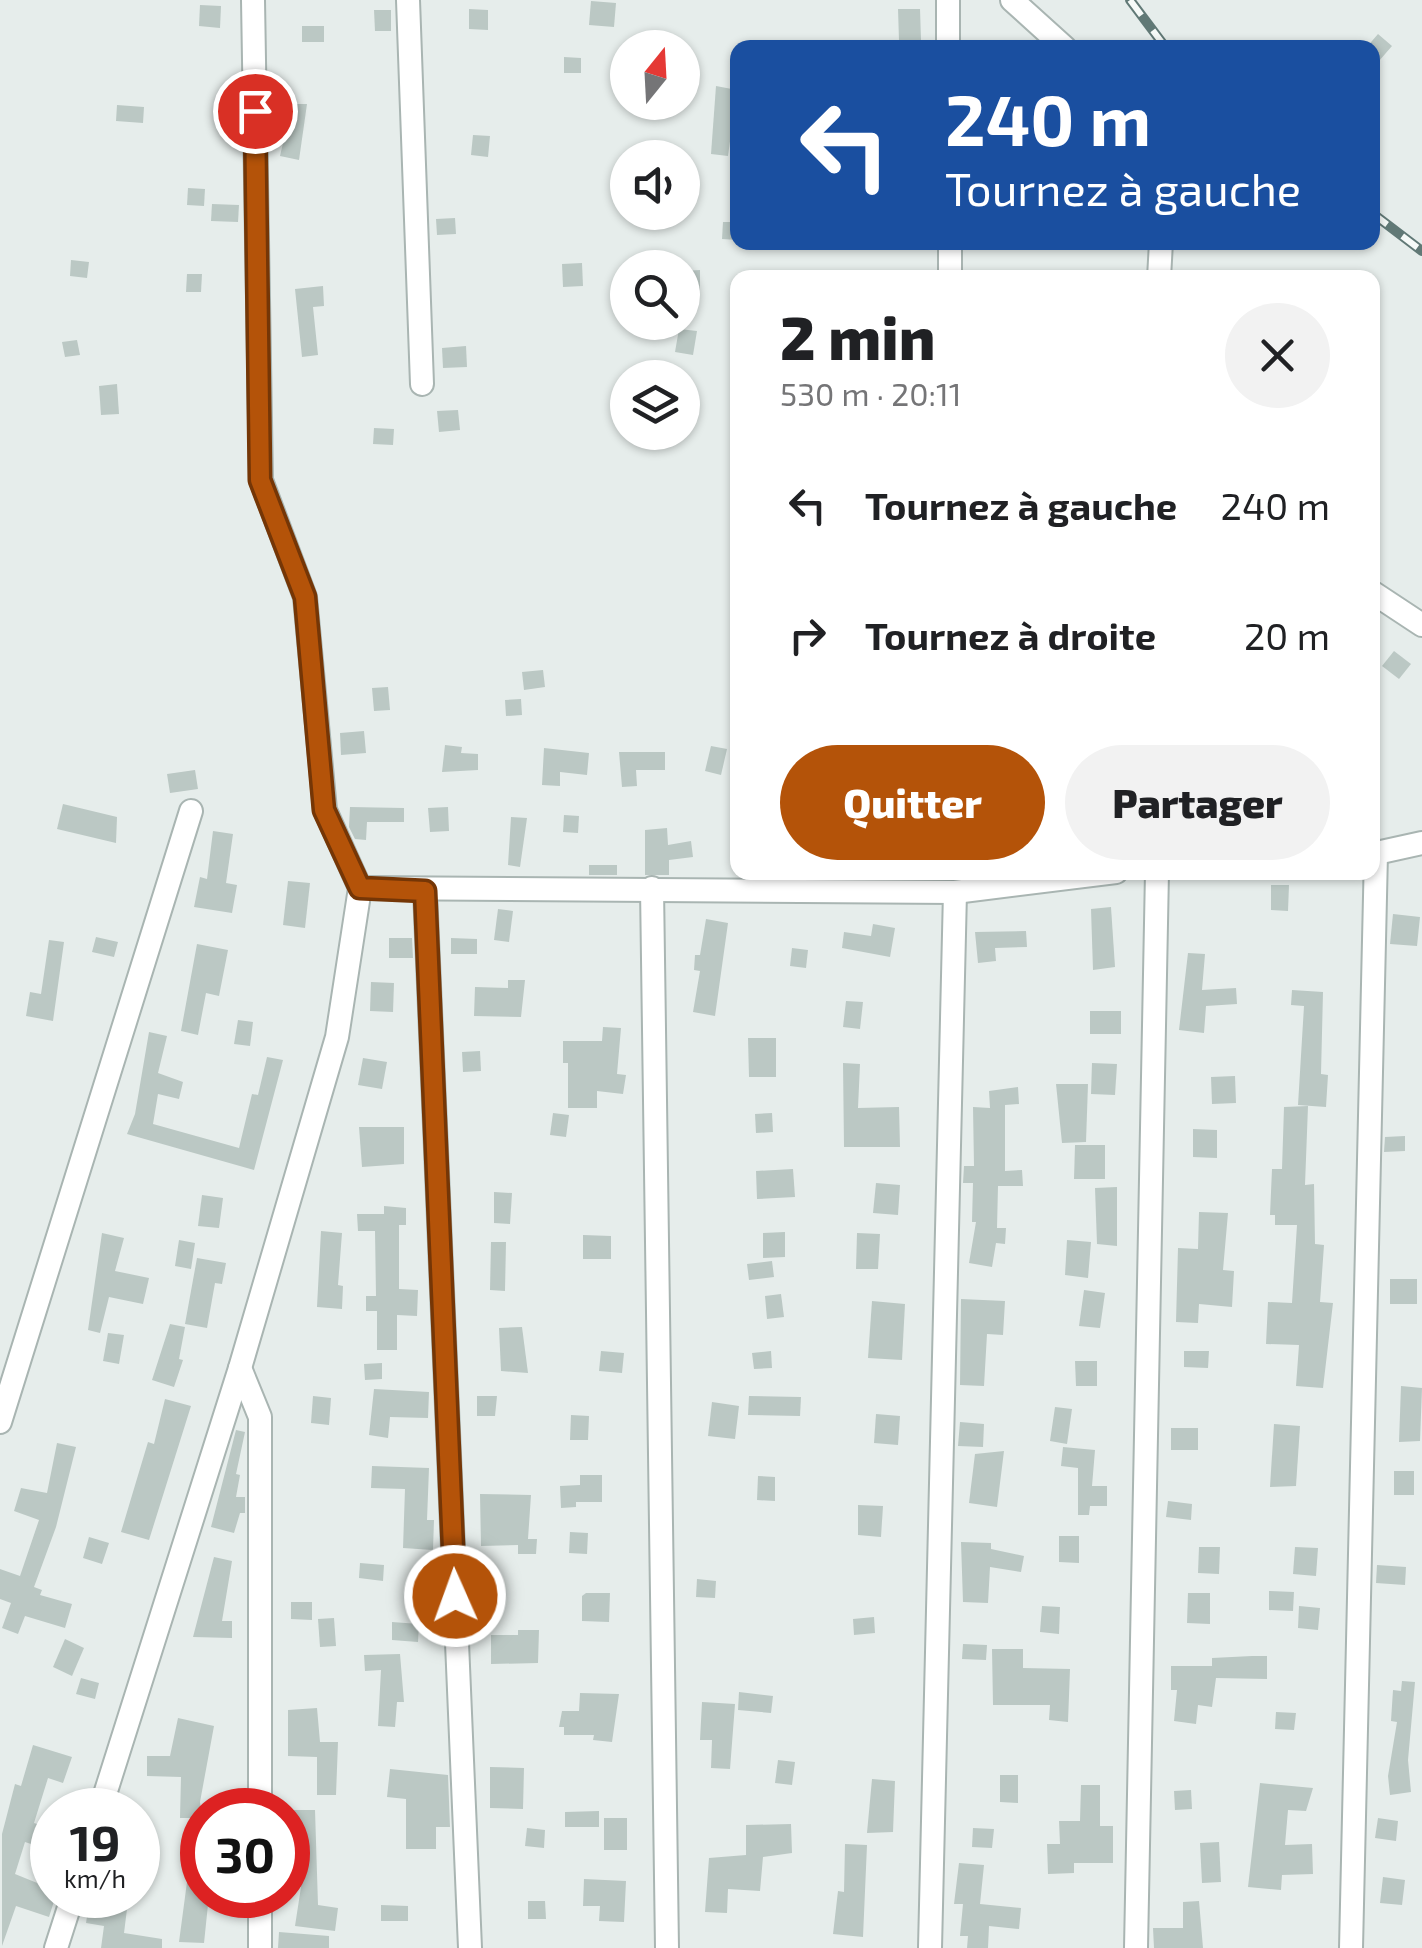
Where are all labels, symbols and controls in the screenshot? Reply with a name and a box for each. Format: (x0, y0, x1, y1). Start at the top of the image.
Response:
north arrow (610, 30, 700, 120)
map controls (610, 30, 700, 450)
pin (213, 69, 298, 154)
text: 240 m (945, 76, 1151, 160)
icon: left (780, 80, 910, 210)
icon: arrive (228, 84, 283, 139)
button: sound (610, 140, 700, 230)
text: Tournez à gauche (945, 161, 1301, 215)
button: search (610, 250, 700, 340)
text: 2 min (780, 300, 935, 372)
button: close (1225, 303, 1330, 408)
button: layers (610, 360, 700, 450)
text: 530 m · 20:11 (780, 374, 962, 412)
icon: left (780, 478, 835, 533)
text: Tournez à gauche (865, 482, 1177, 528)
text: 240 m (1221, 482, 1330, 528)
icon: right (780, 608, 835, 663)
text: Tournez à droite (865, 612, 1156, 658)
text: 20 m (1244, 612, 1330, 658)
button: Quitter (780, 745, 1045, 860)
button: Partager (1065, 745, 1330, 860)
position arrow (403, 1544, 507, 1648)
speed limit sign: 30 (180, 1788, 310, 1918)
text: 19 (69, 1811, 121, 1871)
text: km/h (64, 1863, 126, 1893)

